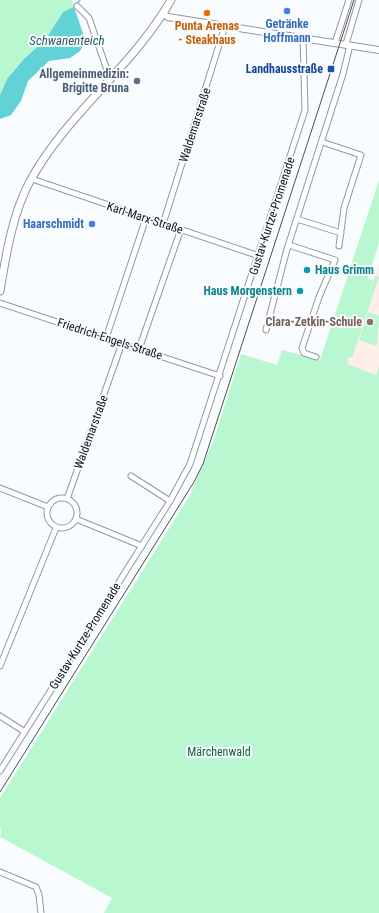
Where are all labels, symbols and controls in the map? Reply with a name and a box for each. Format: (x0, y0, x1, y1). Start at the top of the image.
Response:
marker: Getränke Hoffmann (282, 6, 292, 16)
marker: Punta Arenas - Steakhaus (202, 8, 212, 18)
place label: Getränke Hoffmann (263, 17, 311, 45)
place label: Punta Arenas - Steakhaus (175, 19, 240, 47)
water label: Schwanenteich (29, 33, 105, 48)
place label: Landhausstraße (246, 62, 323, 76)
marker: Landhausstraße (326, 64, 336, 74)
place label: Allgemeinmedizin: Brigitte Bruna (39, 67, 129, 95)
marker: Allgemeinmedizin: Brigitte Bruna (132, 76, 142, 86)
street label: Waldemarstraße (176, 86, 214, 164)
street label: Gustav-Kurtze-Promenade (246, 155, 298, 277)
street label: Karl-Marx-Straße (105, 199, 185, 237)
place label: Haarschmidt (23, 217, 84, 231)
marker: Haarschmidt (87, 219, 97, 229)
place label: Haus Grimm (315, 263, 374, 277)
marker: Haus Grimm (302, 265, 312, 275)
place label: Haus Morgenstern (203, 284, 292, 298)
marker: Haus Morgenstern (295, 286, 305, 296)
street label: Friedrich-Engels-Straße (56, 315, 165, 363)
place label: Clara-Zetkin-Schule (265, 315, 362, 329)
marker: Clara-Zetkin-Schule (365, 317, 375, 327)
street label: Waldemarstraße (71, 393, 111, 471)
street label: Gustav-Kurtze-Promenade (46, 580, 124, 692)
park label: Märchenwald (187, 745, 251, 759)

